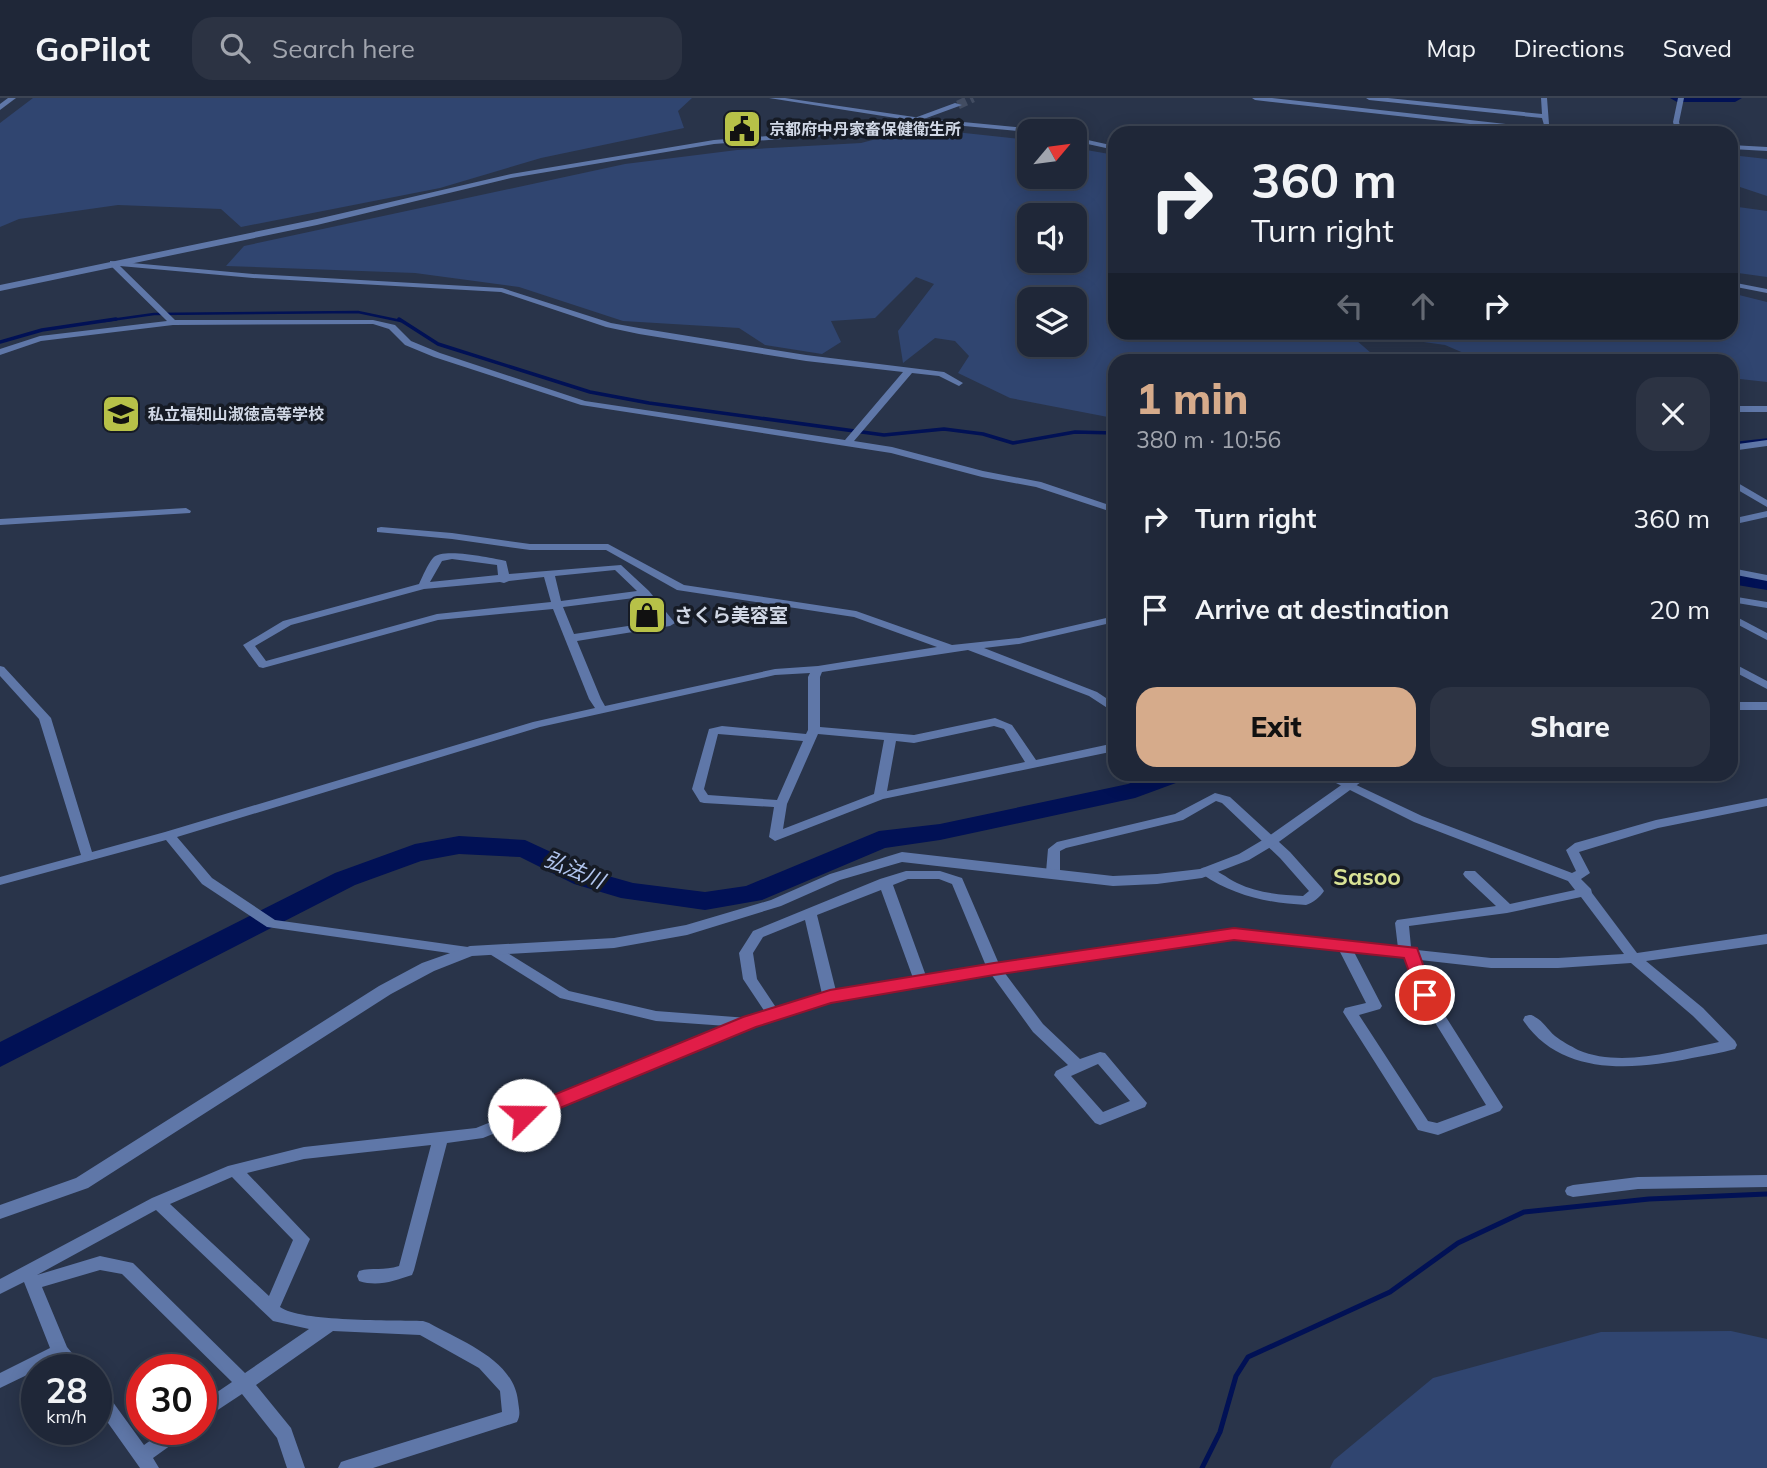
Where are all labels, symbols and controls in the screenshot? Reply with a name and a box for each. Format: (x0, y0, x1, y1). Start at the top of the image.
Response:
search box (192, 17, 682, 80)
text: GoPilot (35, 28, 150, 69)
icon: search (216, 29, 254, 67)
text: Search here (272, 32, 415, 65)
text: Map (1426, 33, 1476, 63)
text: Directions (1514, 33, 1625, 63)
text: Saved (1663, 33, 1732, 63)
public building icon: 京都府中丹家畜保健衛生所 (721, 108, 763, 150)
place label: 京都府中丹家畜保健衛生所 (769, 119, 961, 139)
north arrow (1017, 119, 1087, 189)
map controls (1017, 119, 1087, 357)
text: 360 m (1251, 149, 1397, 210)
icon: right (1136, 154, 1227, 245)
button: sound (1017, 203, 1087, 273)
text: Turn right (1251, 210, 1394, 250)
button: layers (1017, 287, 1087, 357)
icon: left (1331, 287, 1369, 325)
icon: ahead (1404, 287, 1442, 325)
icon: right (1477, 287, 1515, 325)
text: 1 min (1136, 372, 1249, 425)
button: close (1636, 377, 1710, 451)
school or university icon: 私立福知山淑徳高等学校 (100, 393, 142, 435)
place label: 私立福知山淑徳高等学校 (148, 404, 324, 424)
text: 380 m · 10:56 (1136, 425, 1281, 454)
icon: right (1136, 500, 1174, 538)
text: Turn right (1195, 502, 1316, 535)
text: 360 m (1634, 502, 1710, 535)
icon: arrive (1136, 591, 1174, 629)
text: Arrive at destination (1195, 593, 1450, 626)
text: 20 m (1649, 593, 1710, 626)
shop icon: さくら美容室 (626, 594, 668, 636)
place label: さくら美容室 (674, 603, 788, 627)
button: Exit (1136, 687, 1416, 767)
button: Share (1430, 687, 1710, 767)
water label: 弘法川 (540, 845, 610, 894)
district label: Sasoo (1333, 862, 1401, 891)
pin (1395, 965, 1455, 1025)
icon: arrive (1406, 976, 1444, 1014)
position arrow (487, 1078, 561, 1152)
speed limit sign: 30 (126, 1354, 217, 1445)
text: 28 (45, 1368, 88, 1412)
text: km/h (46, 1405, 87, 1428)

